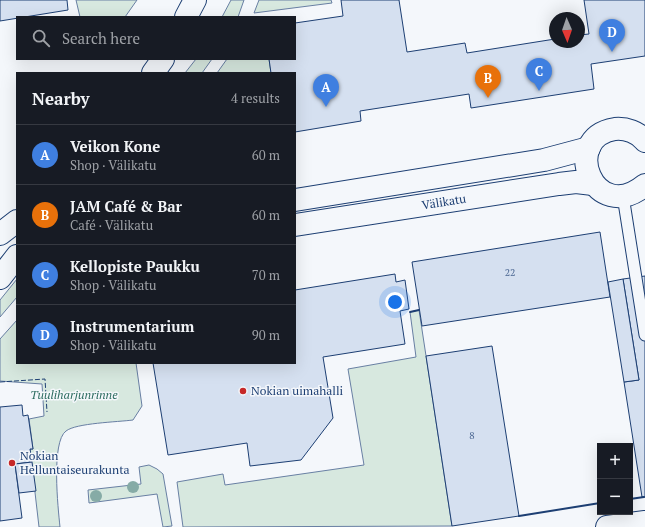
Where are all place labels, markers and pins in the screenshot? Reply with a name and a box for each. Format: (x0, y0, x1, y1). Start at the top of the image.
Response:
pin: D (599, 19, 625, 52)
pin: C (526, 58, 552, 91)
pin: B (475, 65, 501, 98)
pin: A (313, 74, 339, 107)
place label: Nokian uimahalli (251, 383, 344, 398)
marker: Nokian uimahalli (238, 386, 248, 396)
place label: Nokian Helluntaiseurakunta (20, 448, 130, 477)
marker: Nokian Helluntaiseurakunta (7, 458, 17, 468)

